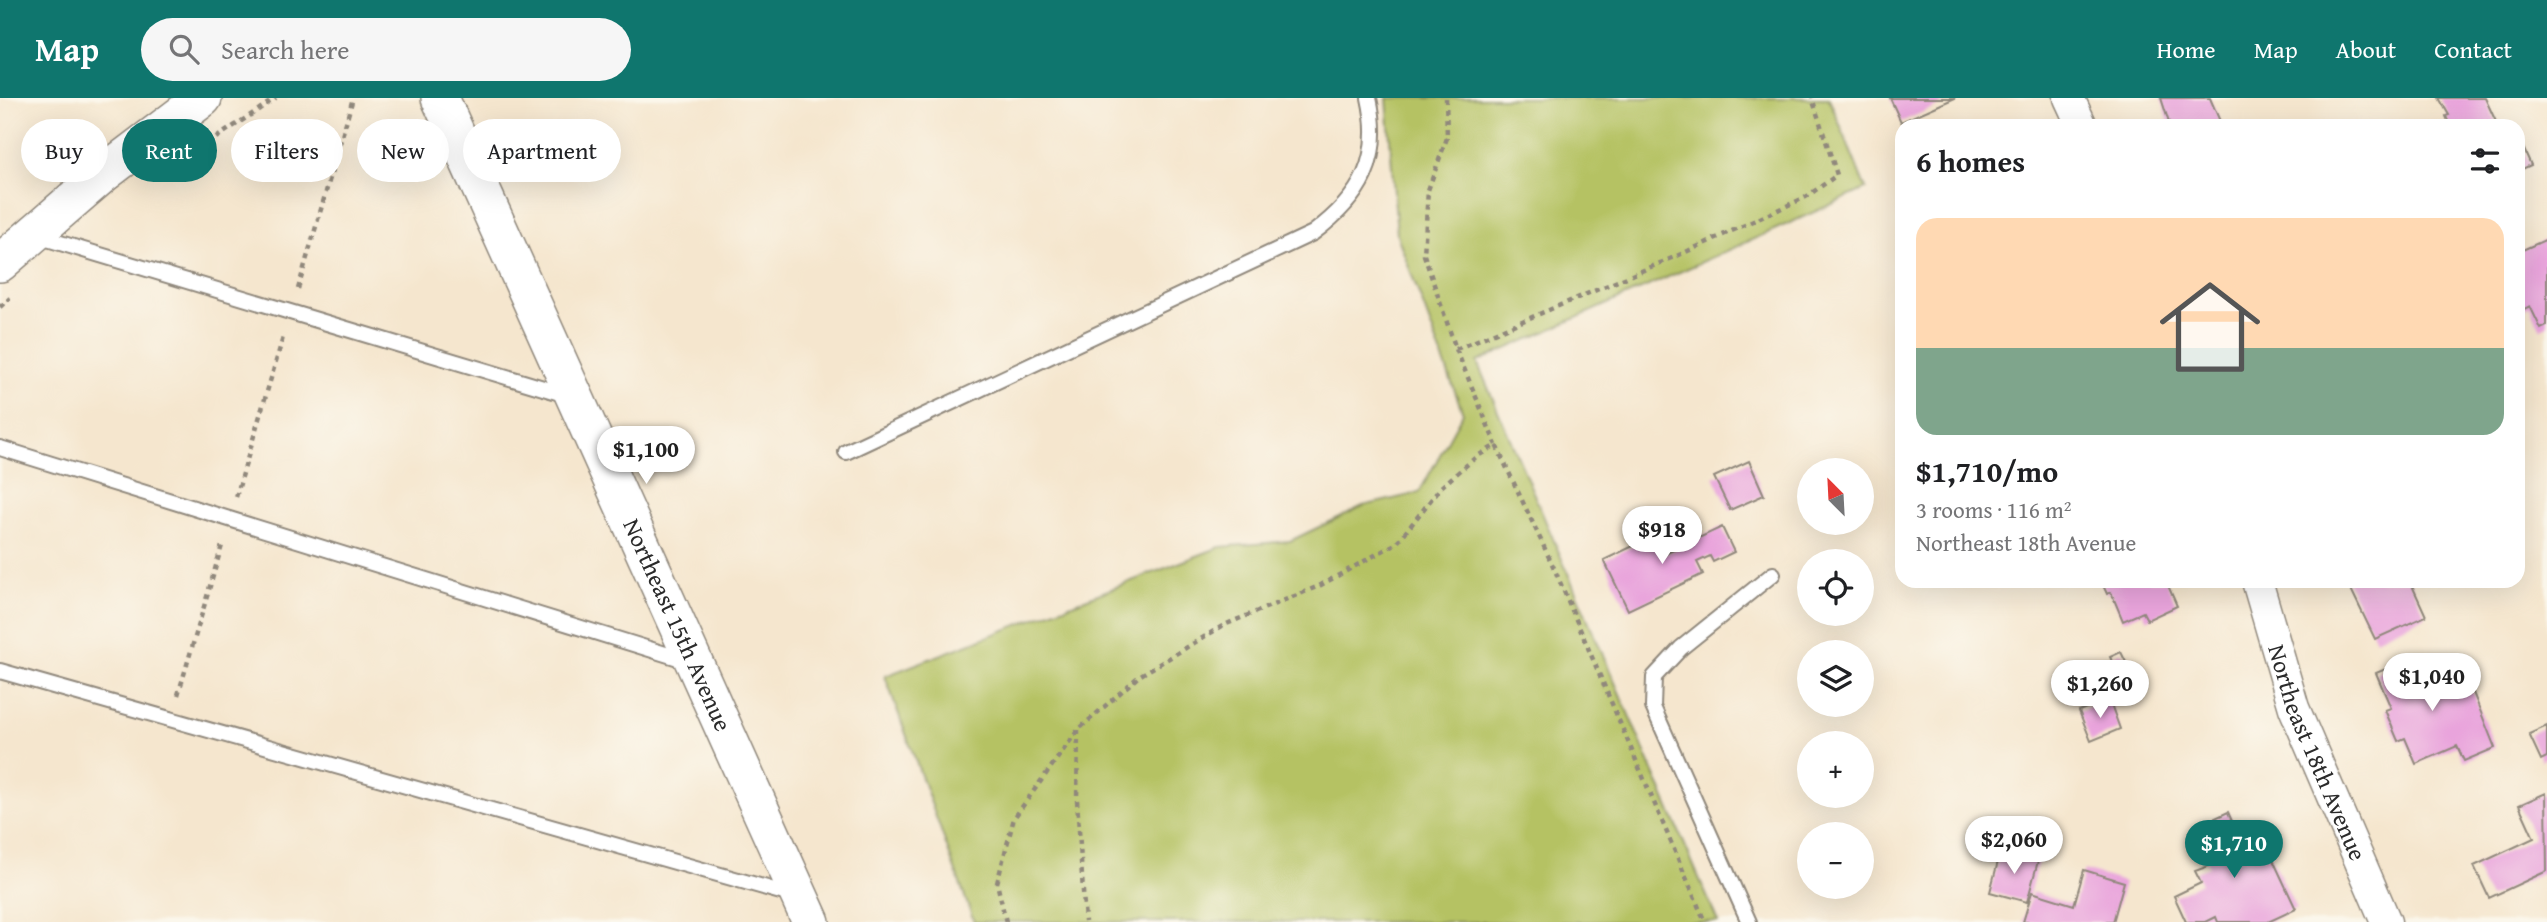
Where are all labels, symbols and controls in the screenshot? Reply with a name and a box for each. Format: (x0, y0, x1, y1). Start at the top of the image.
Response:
search box (141, 18, 631, 81)
text: Map (35, 25, 99, 73)
icon: search (165, 30, 203, 68)
text: Search here (221, 30, 349, 69)
text: Home (2157, 32, 2216, 67)
text: Map (2254, 32, 2298, 67)
text: About (2336, 32, 2396, 67)
text: Contact (2434, 32, 2512, 67)
chip: Buy (21, 119, 108, 182)
chip: Rent (122, 119, 217, 182)
chip: Filters (231, 119, 343, 182)
chip: New (357, 119, 449, 182)
chip: Apartment (463, 119, 621, 182)
text: 6 homes (1916, 139, 2025, 183)
icon: filters (2466, 142, 2504, 180)
icon: home (2147, 264, 2273, 390)
pin: $1,100 (589, 426, 703, 486)
text: $1,100 (613, 432, 679, 465)
text: $1,710/mo (1916, 449, 2058, 493)
north arrow (1797, 458, 1874, 536)
map controls (1797, 458, 1874, 899)
text: 3 rooms · 116 m² (1916, 493, 2071, 526)
pin: $918 (1621, 506, 1703, 566)
text: $918 (1638, 512, 1686, 545)
street label: Northeast 15th Avenue (615, 513, 741, 737)
text: Northeast 18th Avenue (1916, 526, 2136, 559)
button: locate (1797, 549, 1874, 626)
button: layers (1797, 640, 1874, 717)
street label: Northeast 18th Avenue (2259, 640, 2376, 866)
pin: $1,040 (2375, 654, 2489, 713)
text: $1,040 (2399, 659, 2465, 692)
pin: $1,260 (2043, 660, 2157, 720)
text: $1,260 (2067, 666, 2133, 699)
button: + (1797, 731, 1874, 808)
pin: $2,060 (1957, 816, 2071, 876)
pin: $1,710 (2177, 820, 2291, 880)
button: − (1797, 822, 1874, 899)
text: $2,060 (1981, 822, 2047, 855)
text: $1,710 (2201, 826, 2267, 859)

